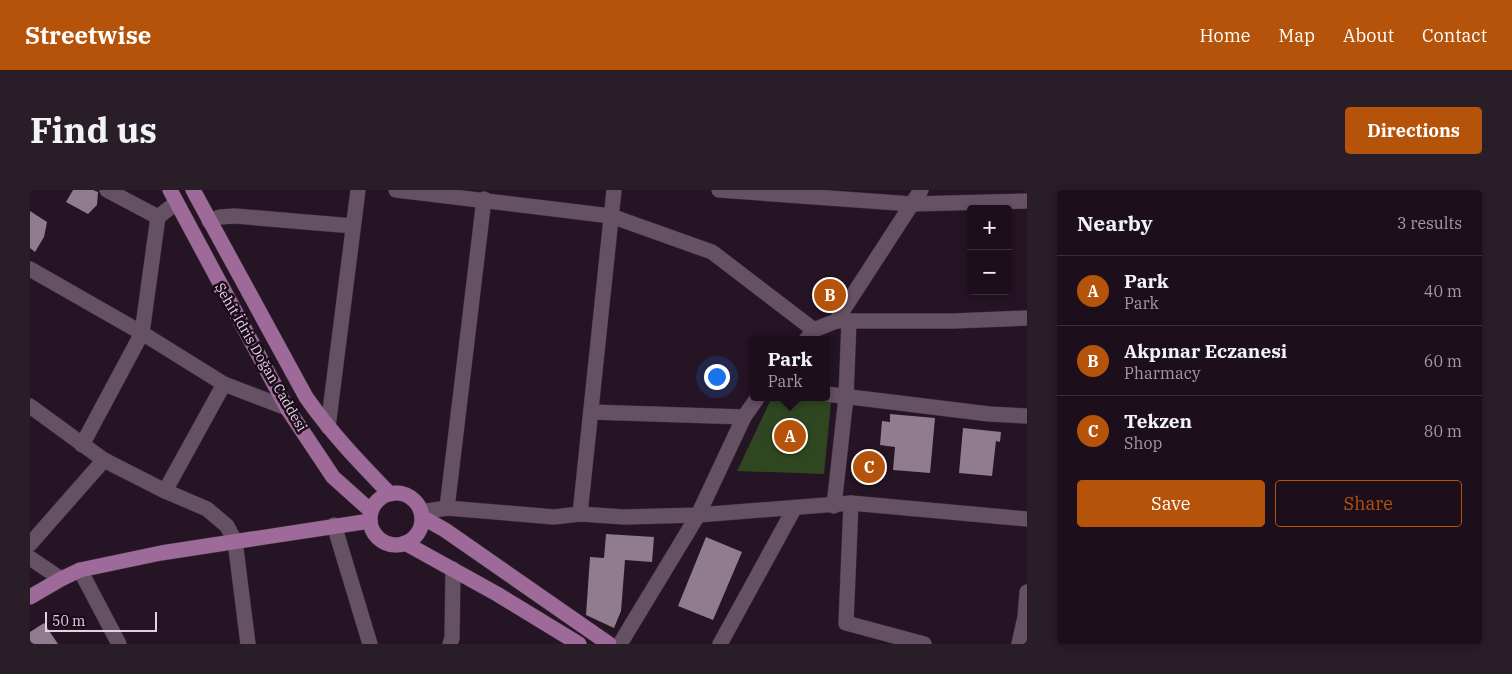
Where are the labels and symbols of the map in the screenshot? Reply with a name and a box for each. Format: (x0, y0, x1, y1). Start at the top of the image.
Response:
pin: B (814, 276, 846, 314)
street label: Şehit İdris Doğan Caddesi (211, 279, 311, 435)
your location (704, 364, 730, 390)
pin: A (774, 417, 806, 455)
pin: C (853, 448, 885, 486)
scale bar (45, 609, 158, 632)

